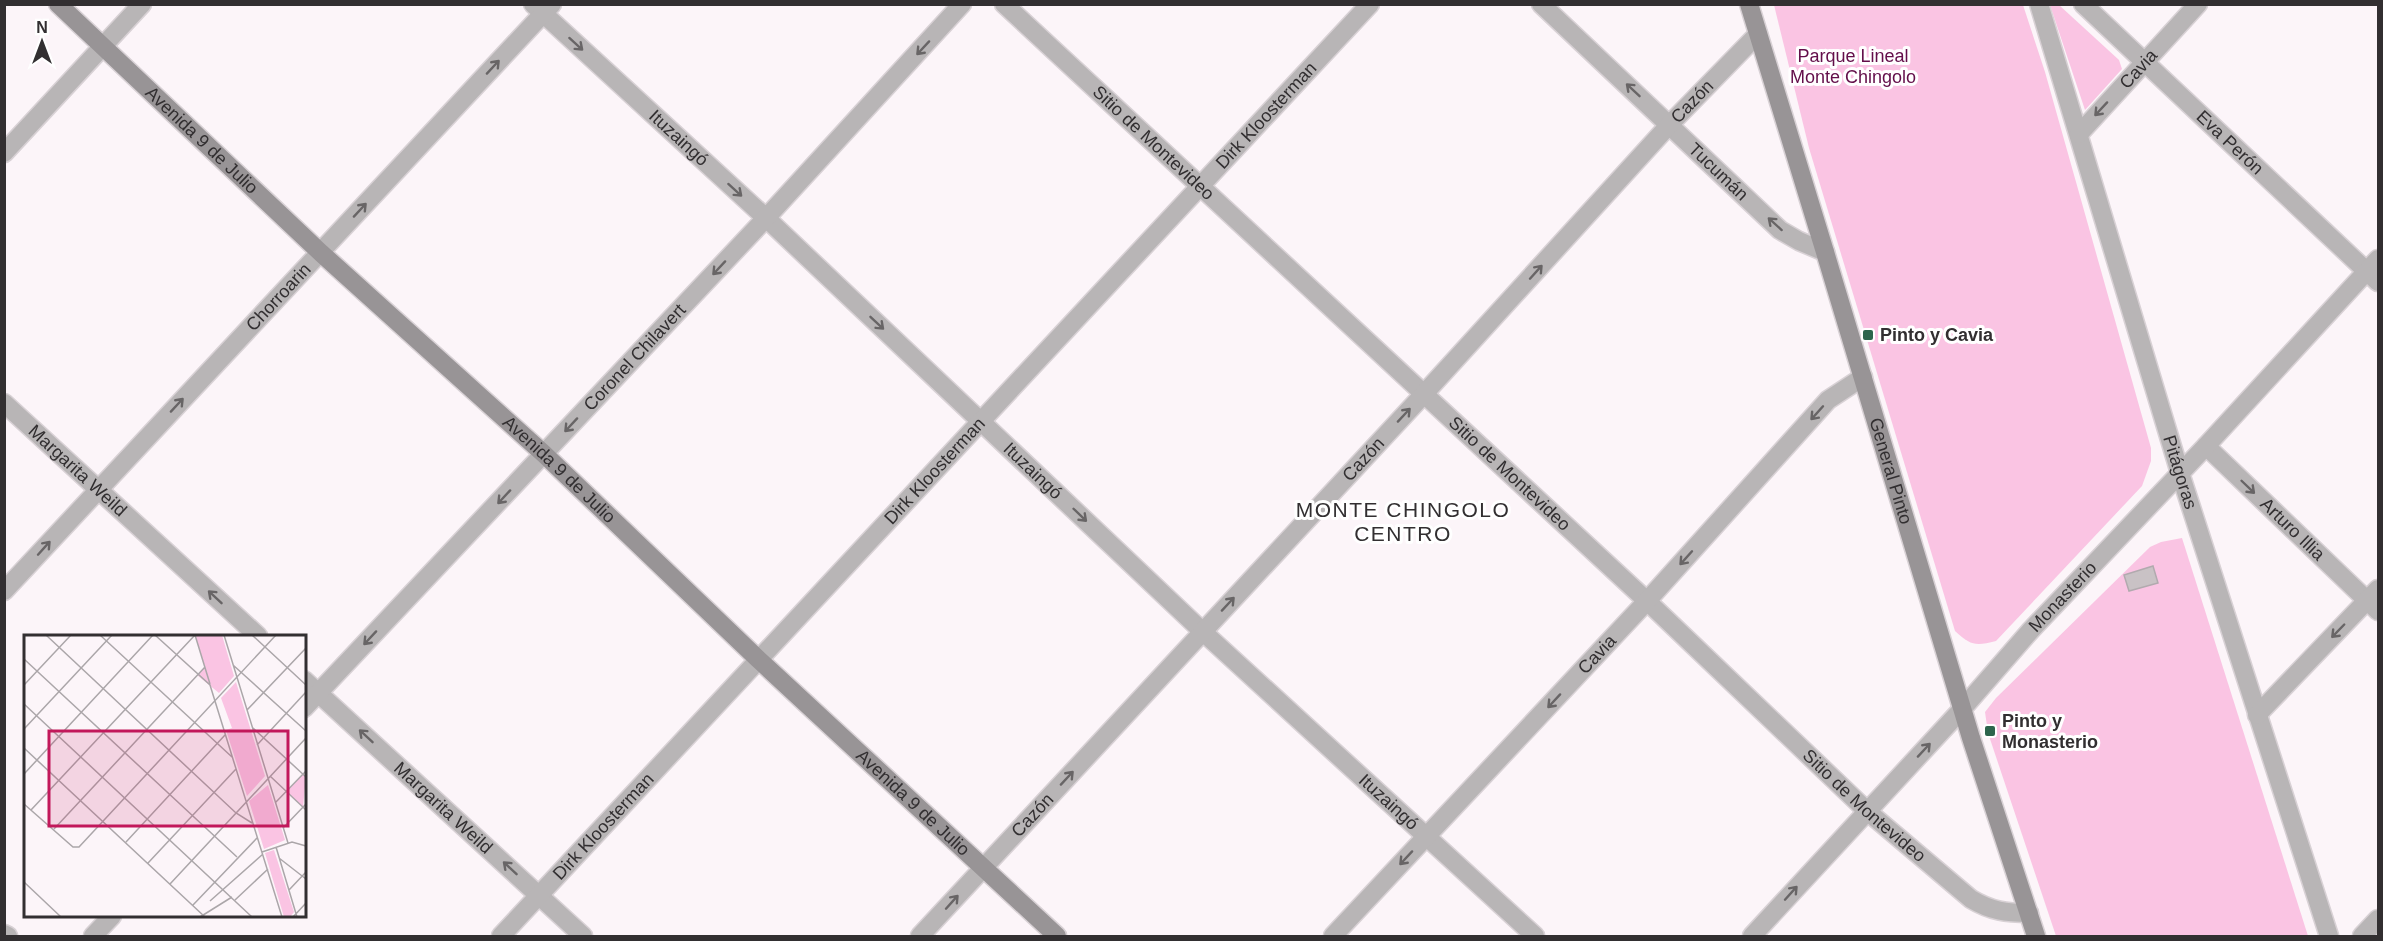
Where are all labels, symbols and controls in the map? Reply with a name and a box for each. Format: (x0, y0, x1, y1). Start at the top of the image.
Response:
north arrow (12, 12, 72, 72)
text: N (36, 19, 48, 36)
one-way arrow (568, 37, 583, 51)
one-way arrow (916, 40, 930, 55)
street label: Cavia (2116, 45, 2162, 93)
park label: Parque Lineal Monte Chingolo (1790, 46, 1916, 87)
street label: Dirk Kloosterman (1212, 58, 1321, 173)
one-way arrow (486, 60, 500, 75)
street label: Cazón (1667, 76, 1717, 127)
street label: Avenida 9 de Julio (142, 82, 262, 198)
street label: Sitio de Montevideo (1089, 82, 1218, 204)
one-way arrow (1626, 83, 1641, 97)
one-way arrow (2094, 101, 2108, 116)
street label: Ituzaingó (645, 106, 713, 170)
street label: Eva Perón (2193, 106, 2267, 179)
street label: Tucumán (1684, 139, 1752, 204)
one-way arrow (727, 183, 742, 197)
one-way arrow (353, 203, 367, 218)
one-way arrow (1767, 217, 1782, 231)
street label: Chorroarin (242, 259, 315, 335)
one-way arrow (712, 260, 726, 275)
one-way arrow (1528, 264, 1543, 279)
street label: Coronel Chilavert (580, 300, 690, 415)
one-way arrow (870, 316, 885, 330)
place label: Pinto y Cavia (1880, 325, 1994, 345)
marker: Pinto y Cavia (1861, 328, 1875, 342)
one-way arrow (170, 398, 184, 413)
one-way arrow (1810, 405, 1824, 420)
one-way arrow (1397, 408, 1411, 423)
street label: Avenida 9 de Julio (499, 412, 620, 527)
street label: Sitio de Montevideo (1445, 412, 1574, 535)
street label: Dirk Kloosterman (880, 414, 989, 528)
street label: General Pinto (1865, 415, 1916, 527)
one-way arrow (564, 417, 578, 432)
street label: Margarita Weild (25, 421, 131, 520)
street label: Cazón (1338, 433, 1388, 485)
street label: Pitágoras (2159, 433, 2201, 512)
street label: Ituzaingó (999, 438, 1066, 503)
one-way arrow (2241, 479, 2256, 494)
one-way arrow (497, 489, 511, 504)
street label: Arturo Illia (2256, 494, 2329, 565)
district label: MONTE CHINGOLO CENTRO (1296, 498, 1510, 545)
one-way arrow (1073, 507, 1088, 522)
one-way arrow (37, 540, 51, 555)
one-way arrow (1679, 550, 1693, 565)
street label: Monasterio (2025, 558, 2101, 636)
one-way arrow (207, 590, 222, 604)
one-way arrow (1221, 597, 1235, 612)
one-way arrow (2331, 624, 2345, 639)
street label: Cavia (1574, 630, 1621, 678)
one-way arrow (363, 631, 377, 646)
inset map (24, 635, 306, 917)
one-way arrow (1546, 693, 1561, 708)
place label: Pinto y Monasterio (2002, 711, 2098, 752)
marker: Pinto y Monasterio (1983, 724, 1997, 738)
one-way arrow (359, 729, 374, 743)
one-way arrow (1916, 743, 1931, 758)
street label: Avenida 9 de Julio (852, 745, 974, 860)
street label: Sitio de Montevideo (1799, 745, 1930, 866)
street label: Margarita Weild (390, 758, 496, 858)
street label: Dirk Kloosterman (549, 769, 658, 884)
one-way arrow (1059, 770, 1074, 785)
street label: Ituzaingó (1355, 770, 1422, 834)
street label: Cazón (1007, 789, 1057, 841)
one-way arrow (1399, 850, 1413, 865)
one-way arrow (502, 861, 517, 875)
one-way arrow (1784, 886, 1798, 901)
one-way arrow (945, 894, 959, 909)

